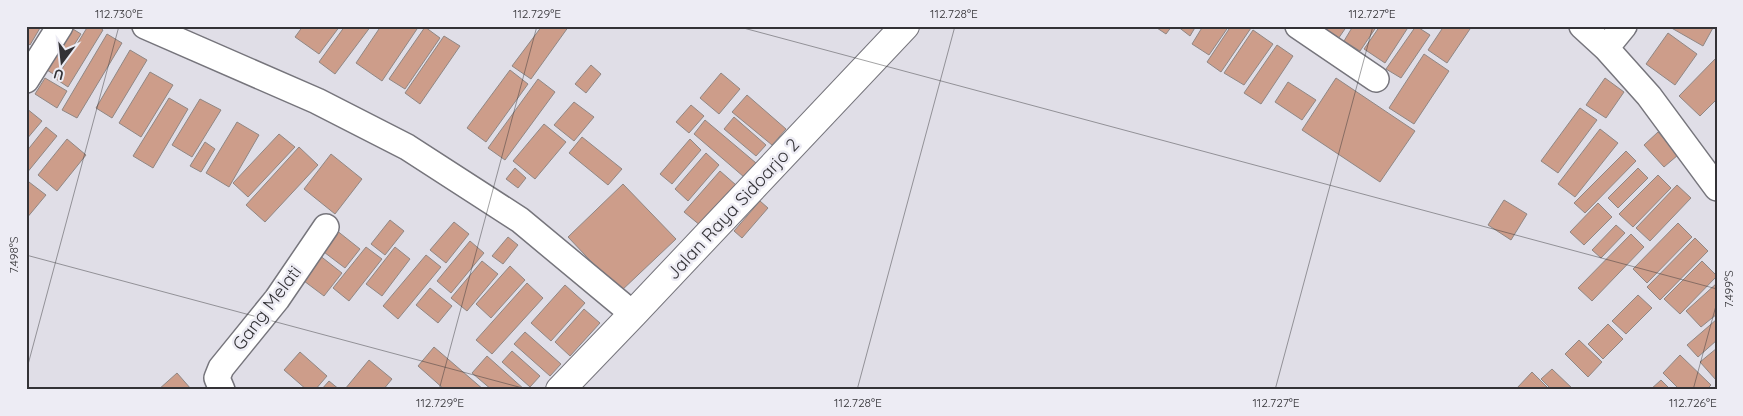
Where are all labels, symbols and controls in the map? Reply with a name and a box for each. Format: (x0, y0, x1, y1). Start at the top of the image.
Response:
text: 112.730°E (95, 6, 143, 21)
text: 112.729°E (513, 6, 561, 21)
text: 112.728°E (930, 6, 978, 21)
text: 112.727°E (1348, 6, 1396, 21)
north arrow (38, 38, 88, 88)
text: U (52, 65, 66, 85)
street label: Jalan Raya Sidoarjo 2 (661, 133, 804, 284)
text: 7.498°S (6, 236, 21, 274)
street label: Gang Melati (227, 261, 306, 355)
text: 7.499°S (1721, 270, 1736, 308)
text: 112.729°E (416, 395, 464, 410)
text: 112.728°E (834, 395, 882, 410)
text: 112.727°E (1252, 395, 1300, 410)
text: 112.726°E (1669, 395, 1717, 410)

